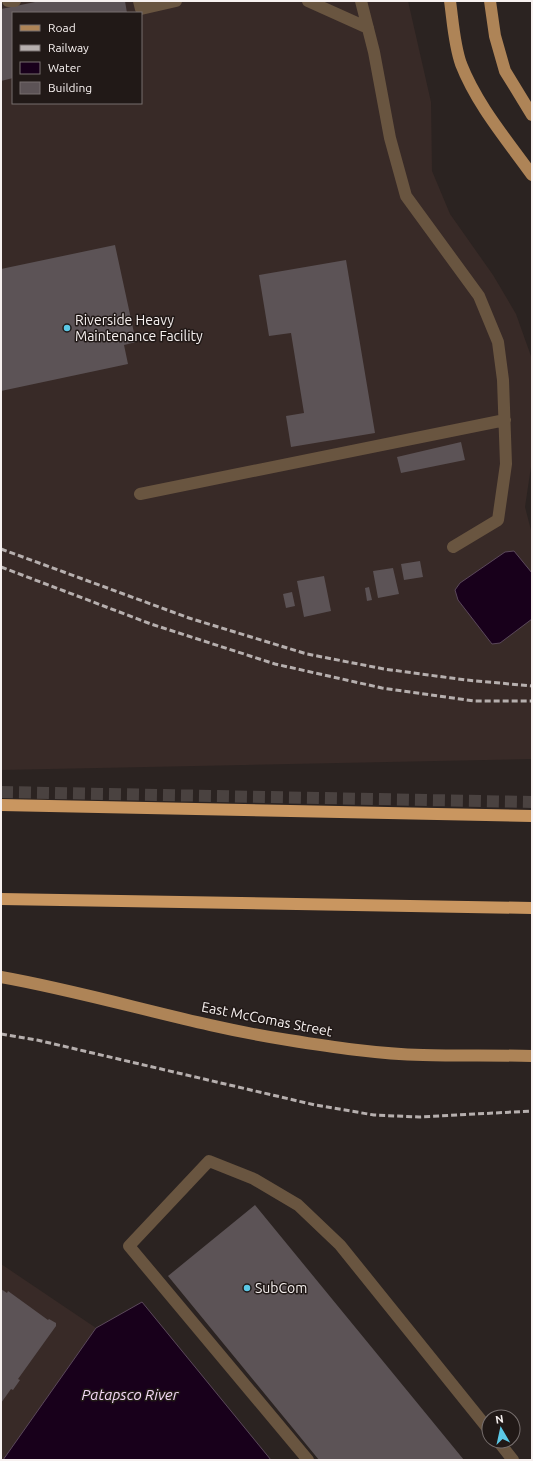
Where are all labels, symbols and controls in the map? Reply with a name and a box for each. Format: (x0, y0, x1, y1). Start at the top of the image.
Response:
legend (12, 12, 142, 104)
text: Road (48, 21, 76, 34)
text: Railway (48, 41, 89, 54)
text: Water (48, 61, 81, 74)
text: Building (48, 81, 92, 94)
place label: Riverside Heavy Maintenance Facility (75, 312, 203, 344)
marker: Riverside Heavy Maintenance Facility (62, 323, 72, 333)
street label: East McComas Street (200, 998, 334, 1040)
place label: SubCom (255, 1280, 307, 1296)
marker: SubCom (242, 1283, 252, 1293)
water label: Patapsco River (82, 1386, 180, 1403)
north arrow (481, 1409, 521, 1449)
text: N (494, 1413, 504, 1426)

